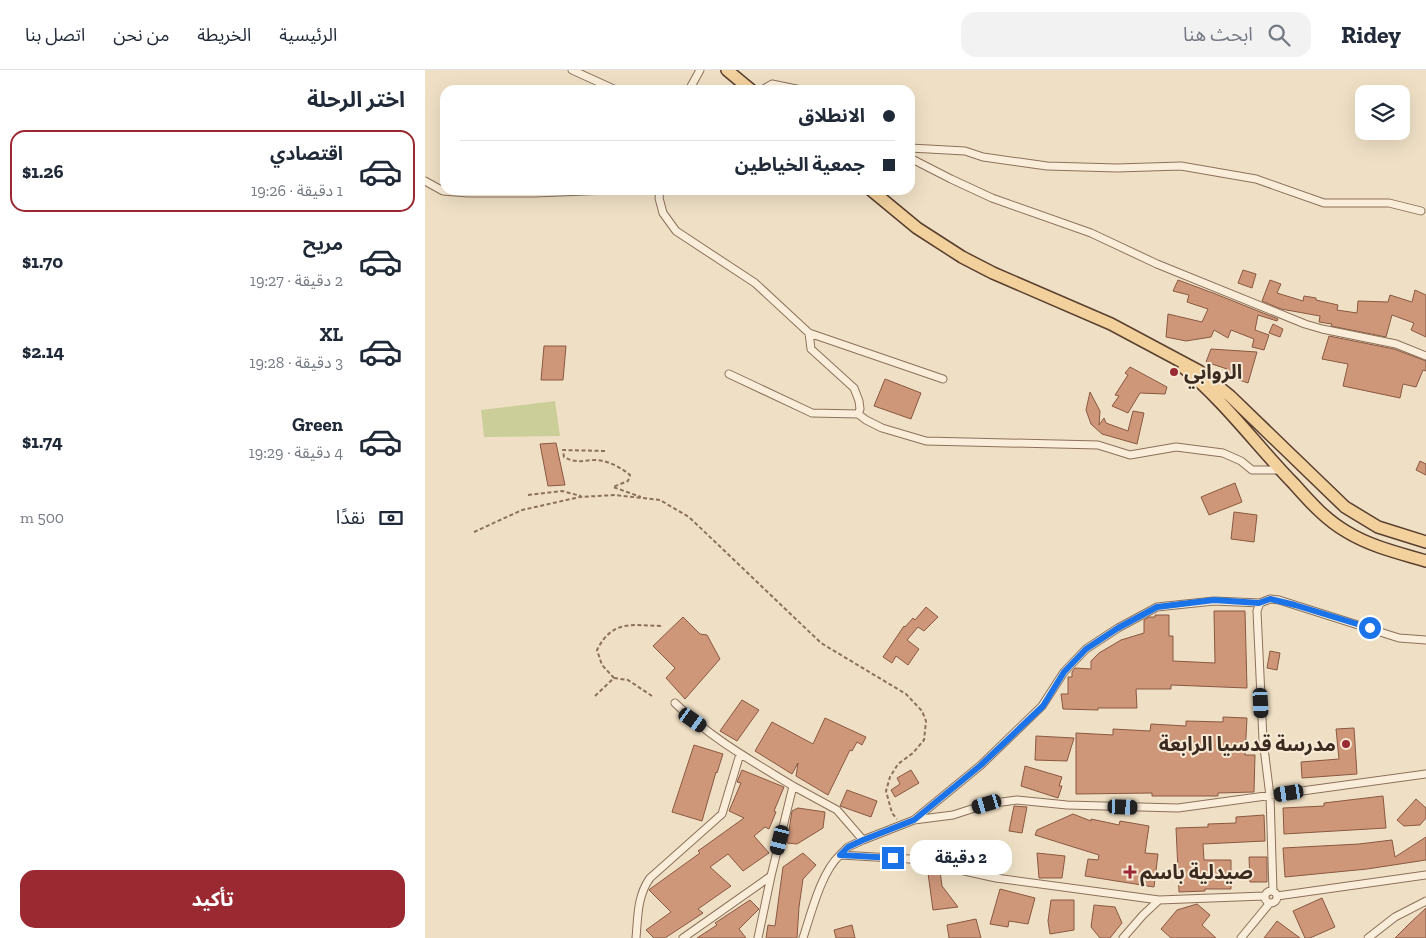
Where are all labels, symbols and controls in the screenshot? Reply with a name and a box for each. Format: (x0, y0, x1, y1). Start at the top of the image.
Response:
search box (961, 12, 1311, 57)
text: Ridey (1341, 20, 1401, 49)
icon: search (1265, 21, 1293, 49)
text: ابحث هنا (1183, 23, 1253, 46)
text: اتصل بنا (25, 24, 85, 46)
text: من نحن (113, 24, 169, 46)
text: الخريطة (197, 24, 251, 46)
text: الرئيسية (279, 24, 337, 46)
map controls (1355, 85, 1410, 140)
button: layers (1355, 85, 1410, 140)
text: اختر الرحلة (307, 86, 405, 113)
text: الانطلاق (799, 104, 865, 127)
text: اقتصادي (270, 142, 343, 165)
icon: car (358, 149, 403, 194)
text: جمعية الخياطين (735, 153, 865, 176)
text: $1.26 (22, 160, 64, 183)
text: 1 دقيقة · 19:26 (251, 181, 343, 200)
text: مريح (303, 232, 343, 255)
icon: car (358, 239, 403, 284)
text: $1.70 (22, 250, 63, 273)
text: 2 دقيقة · 19:27 (250, 271, 343, 290)
text: XL (320, 323, 343, 346)
icon: car (358, 329, 403, 374)
text: $2.14 (22, 340, 64, 363)
text: 3 دقيقة · 19:28 (249, 353, 343, 372)
place label: الروابي (1184, 360, 1242, 389)
marker: الروابي (1168, 366, 1180, 378)
text: Green (292, 413, 343, 436)
icon: car (358, 419, 403, 464)
text: $1.74 (22, 430, 63, 453)
text: 4 دقيقة · 19:29 (249, 443, 343, 462)
icon: cash (377, 504, 405, 532)
text: نقدًا (336, 506, 365, 529)
text: 500 m (20, 508, 64, 527)
route start (1359, 617, 1381, 639)
car (1252, 688, 1269, 718)
car (676, 705, 709, 735)
place label: مدرسة قدسيا الرابعة (1159, 732, 1336, 756)
marker: مدرسة قدسيا الرابعة (1340, 738, 1352, 750)
car (1273, 783, 1304, 803)
car (970, 792, 1003, 816)
car (1107, 799, 1138, 815)
car (769, 824, 790, 856)
callout: 2 دقيقة (911, 840, 1013, 876)
route end (882, 847, 904, 869)
text: 2 دقيقة (935, 848, 987, 867)
place label: صيدلية باسم (1140, 860, 1253, 887)
marker: صيدلية باسم (1124, 866, 1136, 878)
button: تأكيد (20, 870, 405, 928)

